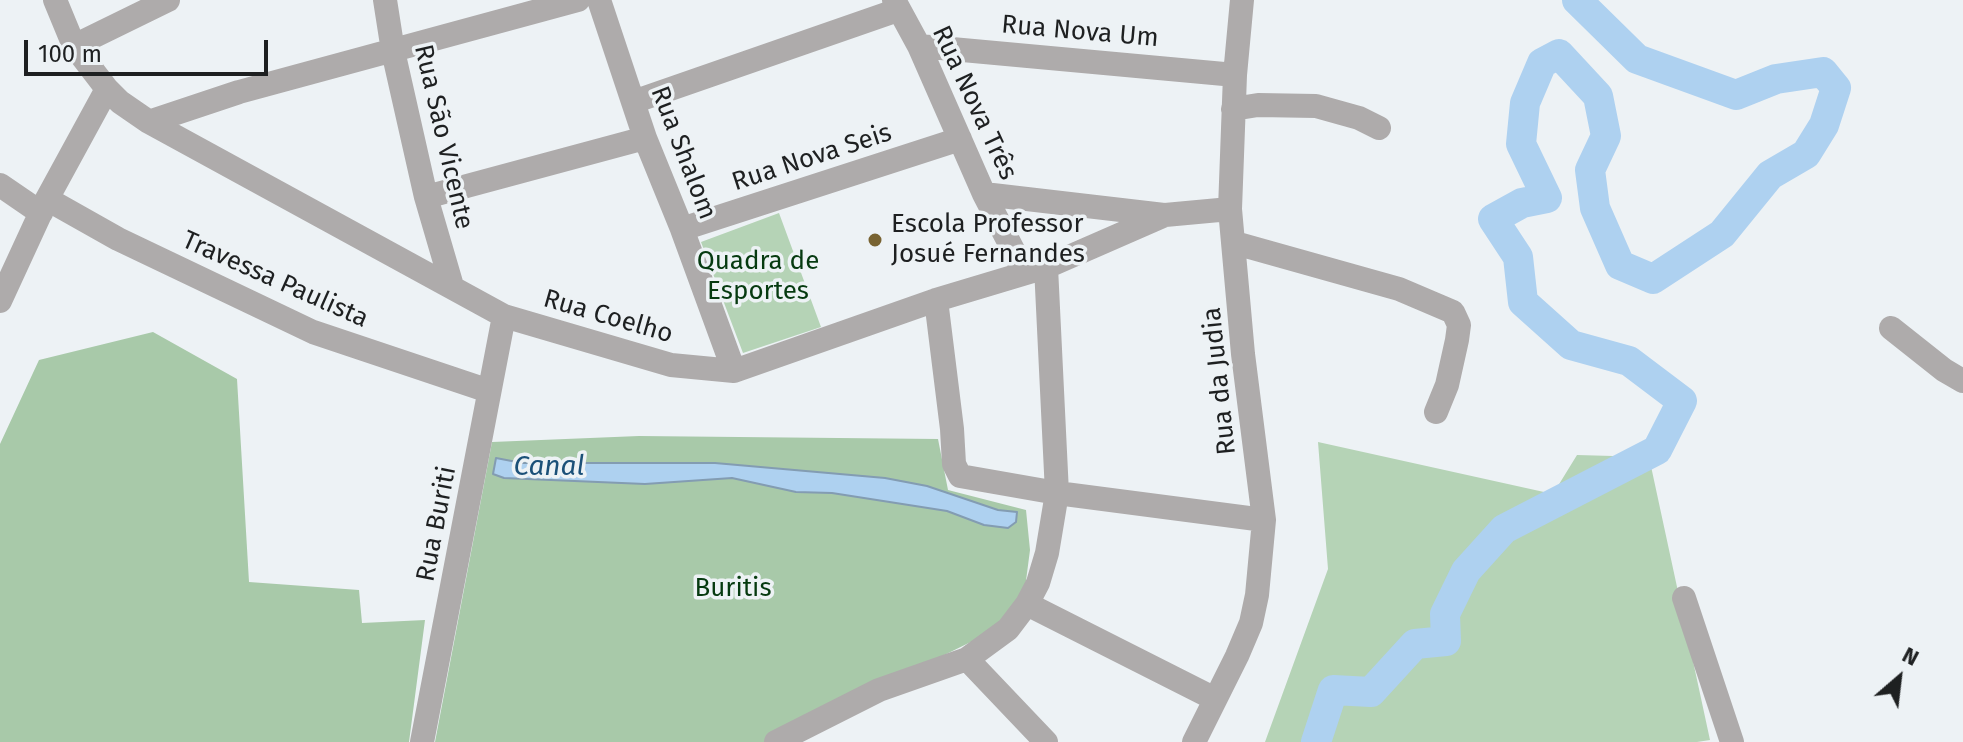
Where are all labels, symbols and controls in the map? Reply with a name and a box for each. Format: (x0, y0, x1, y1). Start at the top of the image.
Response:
street label: Rua Nova Um (1000, 10, 1160, 54)
street label: Rua Nova Três (925, 21, 1023, 185)
scale bar (28, 24, 272, 74)
text: 100 m (38, 40, 102, 68)
street label: Rua São Vicente (407, 42, 479, 232)
street label: Rua Shalom (643, 82, 723, 224)
street label: Rua Nova Seis (728, 118, 896, 198)
place label: Escola Professor Josué Fernandes (891, 209, 1085, 270)
street label: Travessa Paulista (177, 225, 373, 335)
marker: Escola Professor Josué Fernandes (866, 231, 884, 249)
park label: Quadra de Esportes (697, 246, 819, 308)
street label: Rua Coelho (540, 284, 676, 350)
street label: Rua da Judia (1197, 305, 1243, 457)
water label: Canal (513, 450, 585, 484)
street label: Rua Buriti (411, 464, 463, 584)
park label: Buritis (694, 573, 772, 605)
north arrow (1859, 638, 1939, 718)
text: N (1898, 641, 1923, 672)

